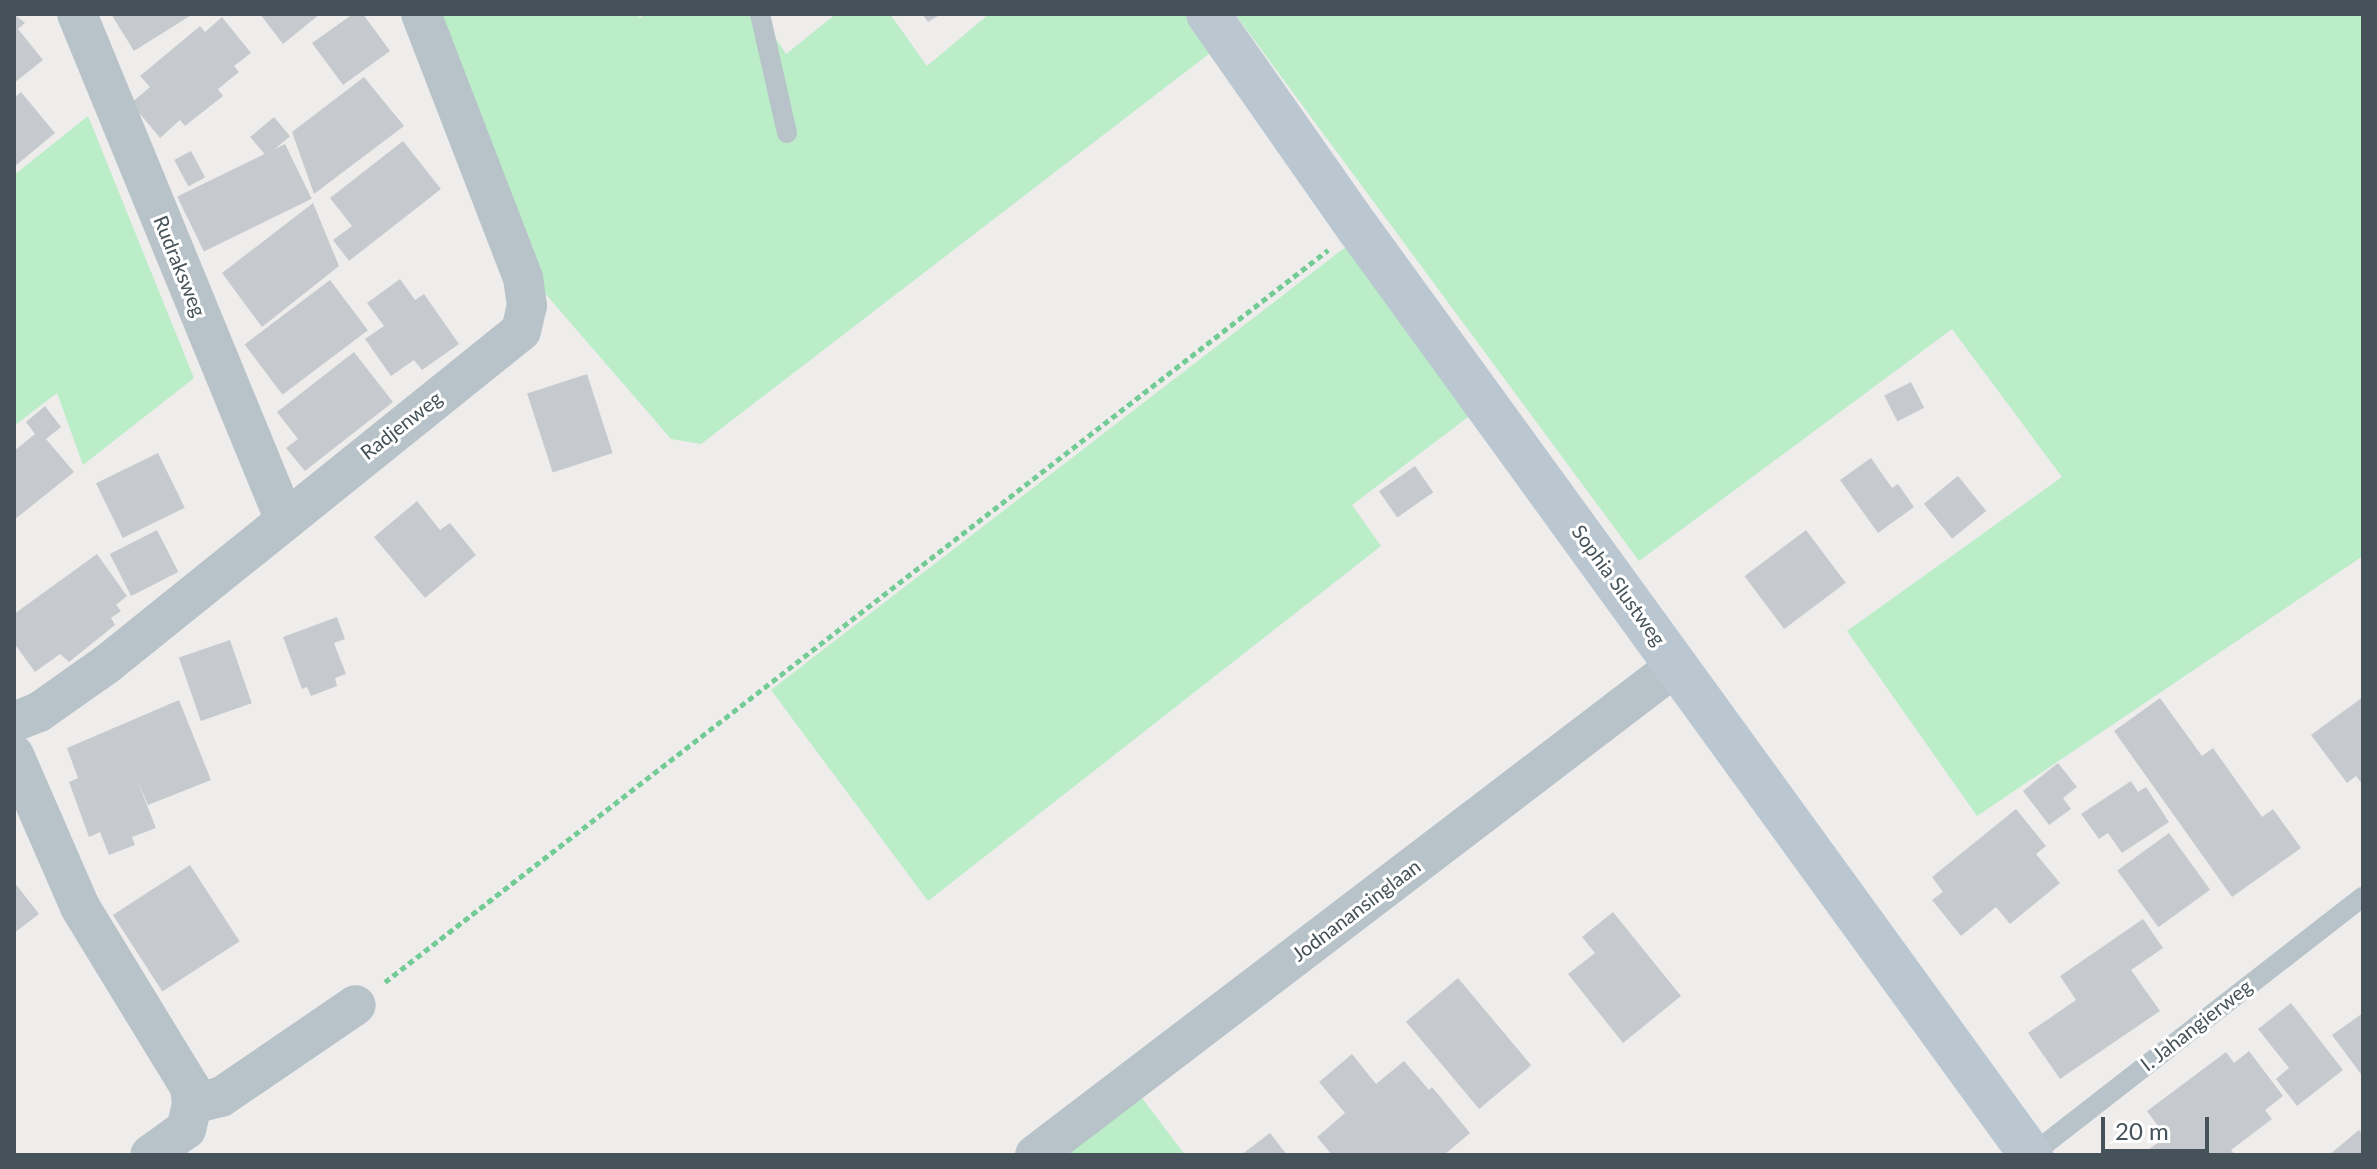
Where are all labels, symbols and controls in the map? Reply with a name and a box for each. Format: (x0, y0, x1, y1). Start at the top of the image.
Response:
street label: Rudraksweg (149, 212, 211, 320)
street label: Radjenweg (356, 386, 446, 464)
street label: Sophia Slustweg (1567, 520, 1671, 650)
street label: Jodnanansinglaan (1287, 854, 1425, 966)
street label: I. Jahangierweg (2135, 974, 2257, 1076)
scale bar (2105, 1101, 2213, 1151)
text: 20 m (2115, 1116, 2169, 1145)

